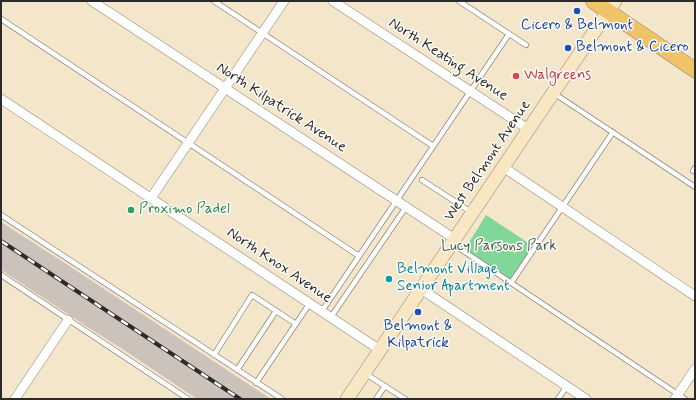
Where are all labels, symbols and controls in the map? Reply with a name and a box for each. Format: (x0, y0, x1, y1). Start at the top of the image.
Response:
marker: Cicero & Belmont (572, 6, 582, 16)
street label: North Keating Avenue (385, 15, 511, 105)
place label: Cicero & Belmont (521, 17, 633, 35)
place label: Belmont & Cicero (576, 39, 688, 57)
marker: Belmont & Cicero (563, 43, 573, 53)
street label: North Kilpatrick Avenue (213, 59, 349, 157)
place label: Walgreens (524, 67, 591, 85)
marker: Walgreens (511, 71, 521, 81)
street label: West Belmont Avenue (441, 97, 535, 225)
place label: Proximo Padel (139, 201, 230, 219)
marker: Proximo Padel (126, 205, 136, 215)
street label: North Knox Avenue (223, 224, 335, 308)
park label: Lucy Parsons Park (441, 238, 557, 256)
place label: Belmont Village Senior Apartment (397, 261, 510, 296)
marker: Belmont Village Senior Apartment (384, 274, 394, 284)
marker: Belmont & Kilpatrick (413, 307, 423, 317)
place label: Belmont & Kilpatrick (384, 318, 452, 353)

